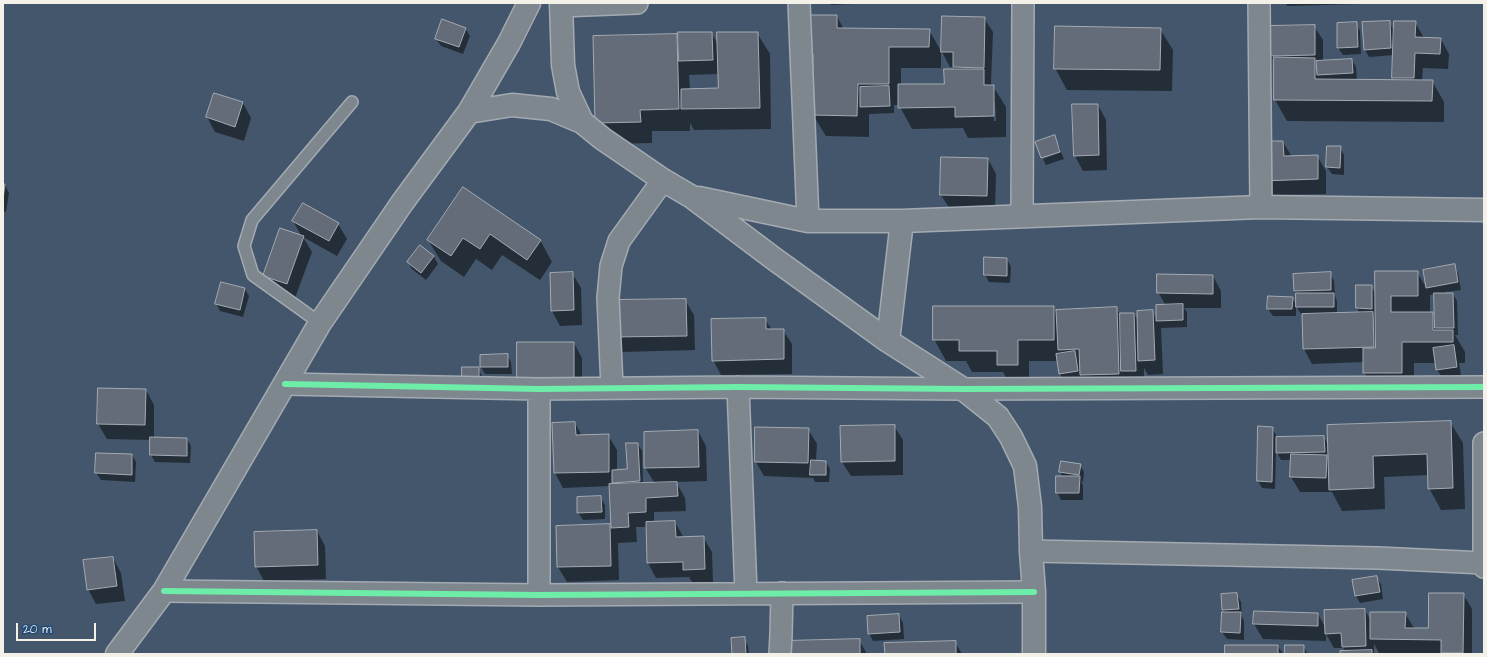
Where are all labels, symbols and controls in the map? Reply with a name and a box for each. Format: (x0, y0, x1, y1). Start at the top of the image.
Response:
scale bar (18, 615, 98, 641)
text: 20 m (23, 621, 52, 638)

